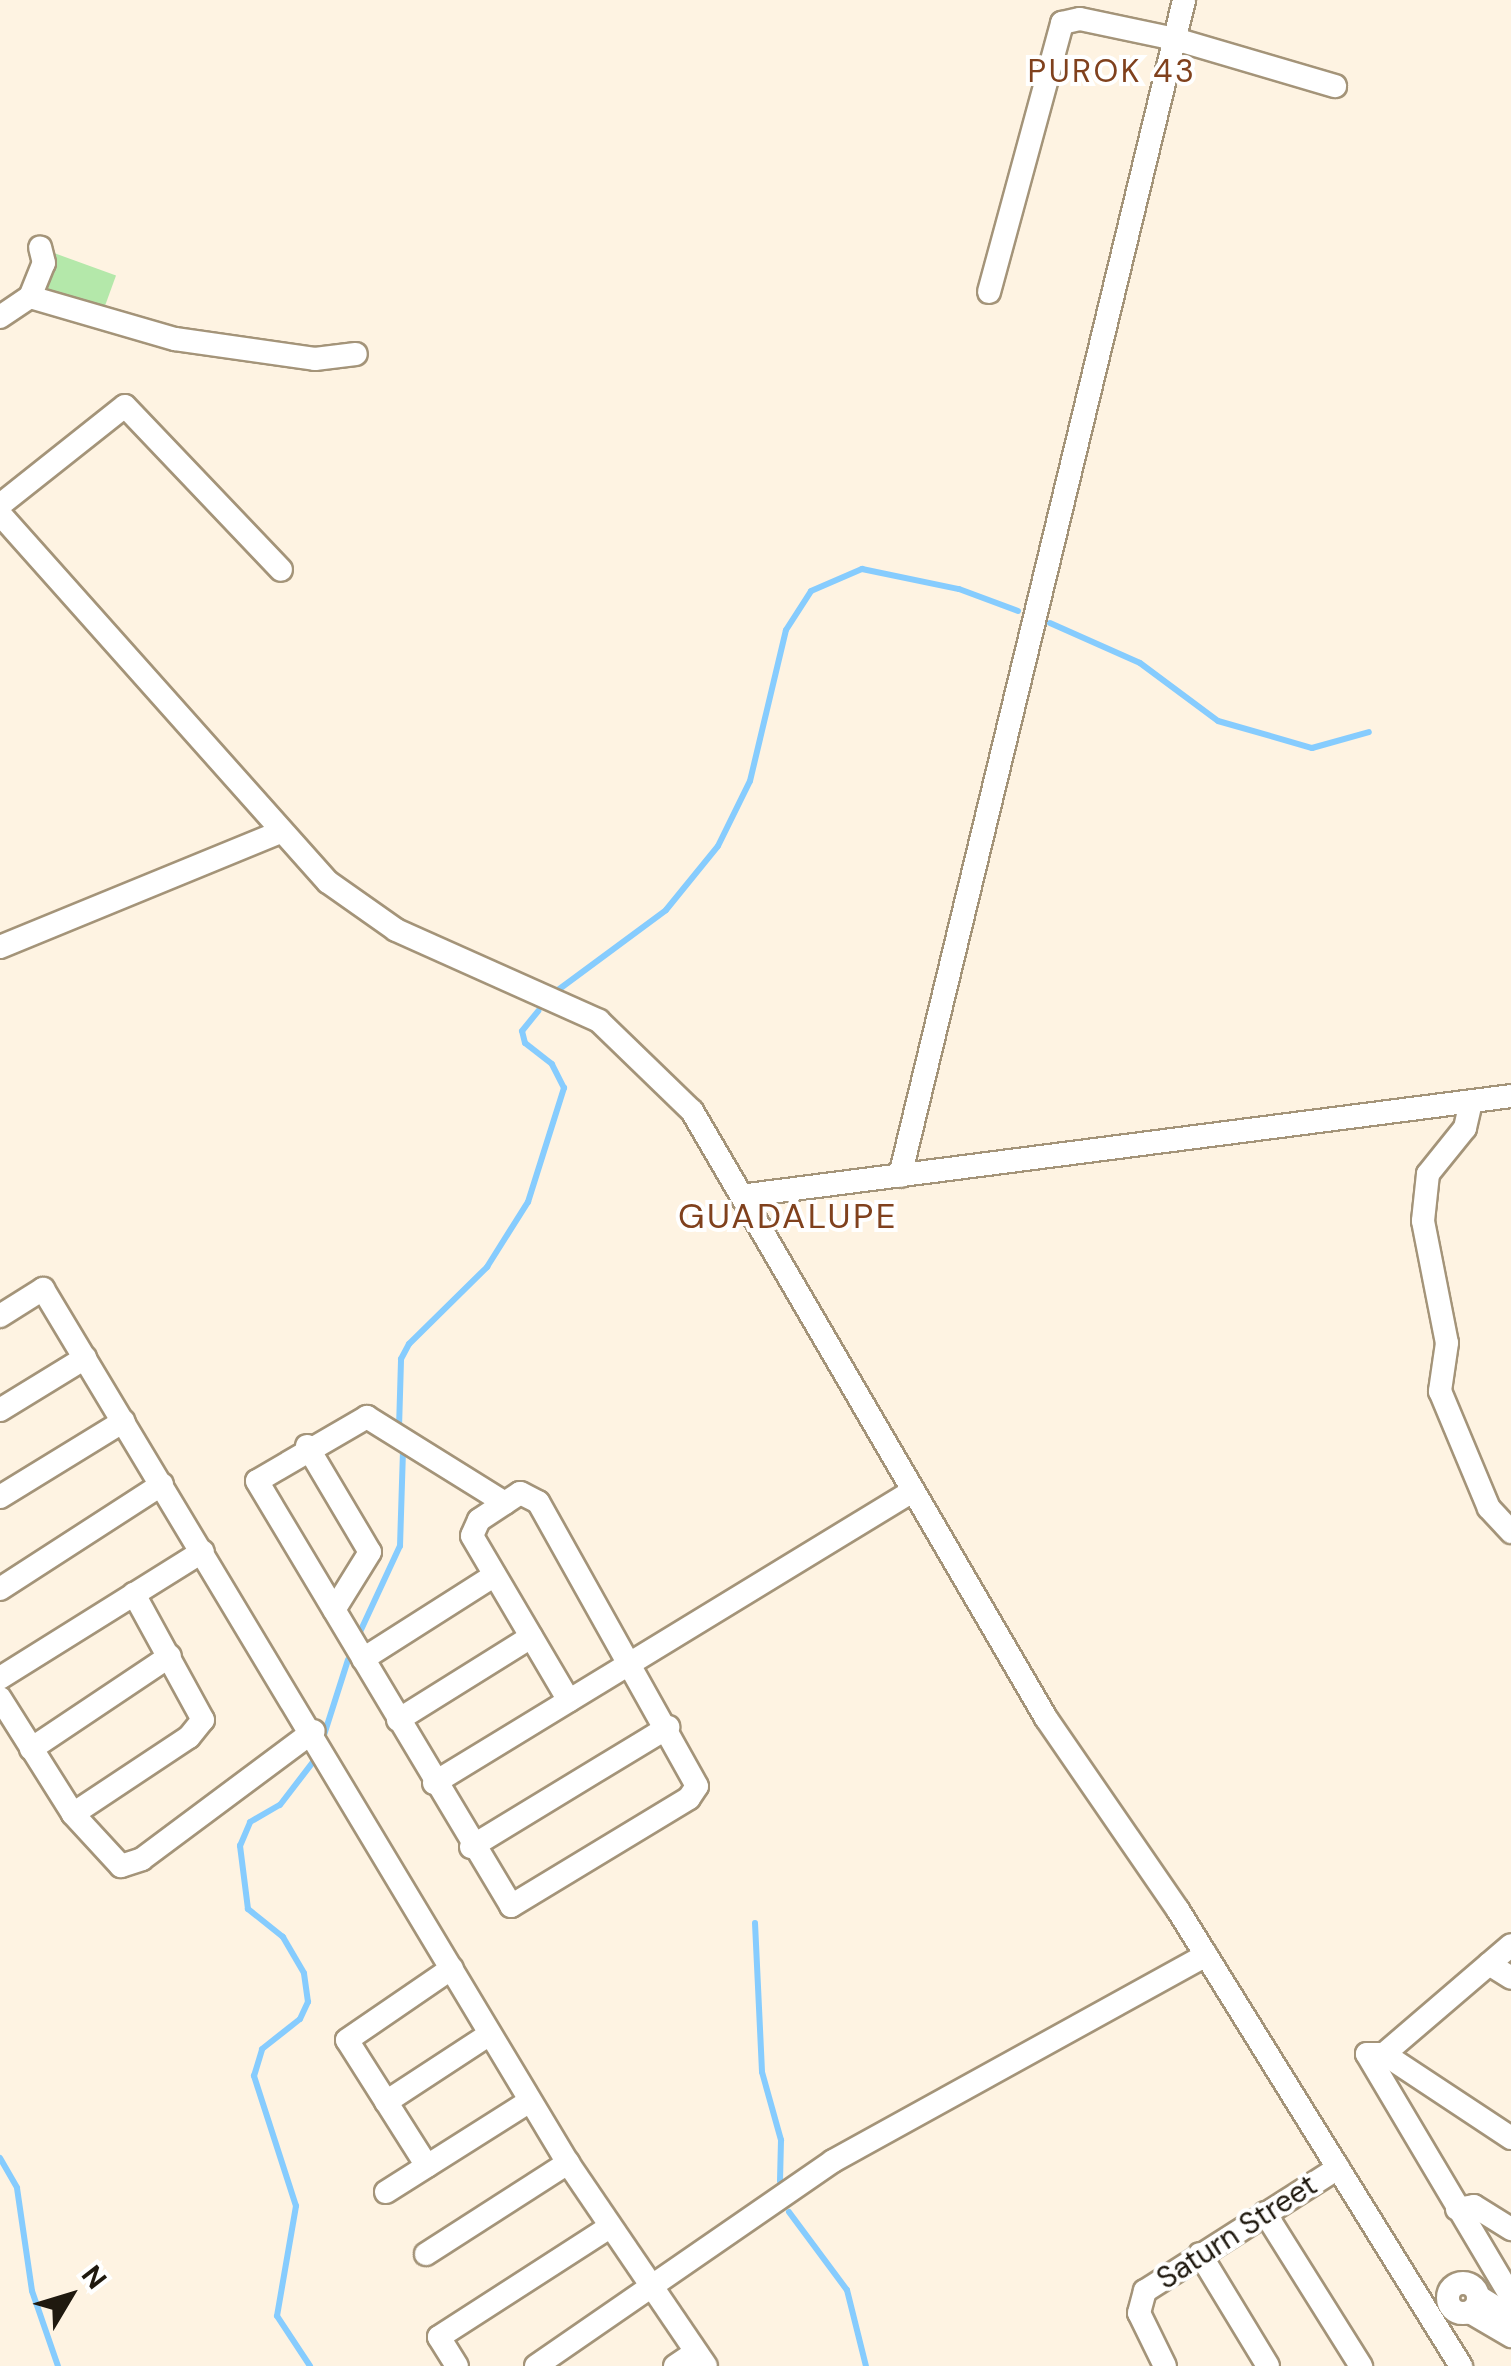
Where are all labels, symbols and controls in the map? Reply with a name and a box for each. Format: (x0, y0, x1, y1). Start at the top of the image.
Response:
district label: PUROK 43 (1028, 52, 1196, 90)
district label: GUADALUPE (678, 1195, 898, 1237)
street label: Saturn Street (1150, 2167, 1324, 2297)
north arrow (20, 2246, 120, 2346)
text: N (73, 2258, 115, 2297)

